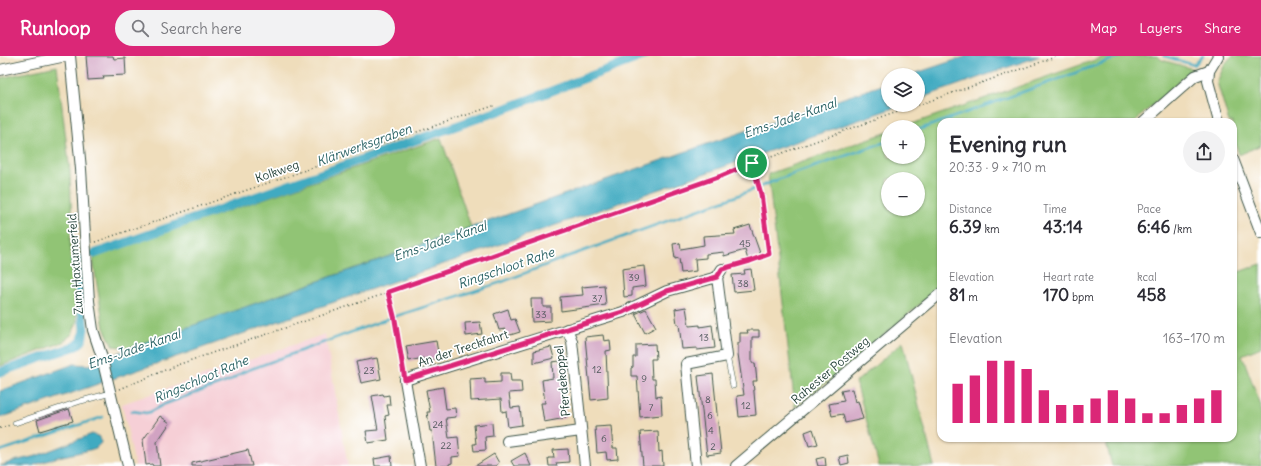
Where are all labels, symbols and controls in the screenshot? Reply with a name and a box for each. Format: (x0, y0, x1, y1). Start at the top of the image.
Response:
search box (115, 10, 395, 46)
text: Runloop (20, 16, 91, 40)
icon: search (129, 17, 151, 39)
text: Search here (161, 19, 242, 38)
text: Map (1090, 19, 1117, 37)
text: Layers (1139, 19, 1182, 37)
text: Share (1204, 19, 1241, 37)
map controls (881, 68, 925, 216)
button: layers (881, 68, 925, 112)
water label: Ems-Jade-Kanal (741, 93, 841, 142)
water label: Klärwerksgraben (314, 120, 414, 170)
button: + (881, 120, 925, 164)
text: Evening run (949, 130, 1067, 158)
button: share (1183, 131, 1225, 173)
pin (735, 146, 769, 180)
icon: arrive (741, 152, 763, 174)
street label: Kolkweg (253, 157, 301, 185)
text: 20:33 · 9 × 710 m (949, 159, 1046, 176)
button: − (881, 172, 925, 216)
text: Distance (949, 202, 992, 216)
text: Time (1043, 202, 1067, 216)
text: Pace (1137, 202, 1161, 216)
street label: Zum Haxtumerfeld (64, 213, 86, 315)
water label: Ems-Jade-Kanal (391, 216, 491, 265)
text: 6.39 (949, 216, 982, 238)
text: 43:14 (1043, 216, 1083, 238)
text: 6:46 (1137, 216, 1170, 238)
text: km (982, 222, 1000, 236)
text: /km (1170, 222, 1192, 236)
house number: 45 (739, 237, 751, 250)
water label: Ringschloot Rahe (455, 243, 557, 292)
text: Elevation (949, 270, 994, 284)
text: Heart rate (1043, 270, 1094, 284)
text: kcal (1137, 270, 1157, 284)
house number: 39 (628, 271, 640, 284)
house number: 38 (737, 277, 749, 290)
text: 81 (949, 284, 966, 306)
text: 170 (1043, 284, 1069, 306)
text: 458 (1137, 284, 1166, 306)
text: m (966, 290, 978, 304)
text: bpm (1069, 290, 1094, 304)
house number: 37 (592, 292, 602, 305)
house number: 33 (535, 308, 547, 321)
water label: Ems-Jade-Kanal (85, 324, 185, 373)
street label: An der Treckfahrt (416, 326, 510, 370)
text: Elevation (949, 330, 1002, 347)
text: 163–170 m (1163, 330, 1225, 347)
house number: 13 (699, 331, 709, 344)
street label: Rahester Postweg (788, 333, 872, 407)
street label: Pferdekoppel (551, 345, 573, 417)
water label: Ringschloot Rahe (151, 351, 252, 407)
house number: 12 (592, 363, 602, 376)
house number: 23 (363, 364, 375, 377)
house number: 9 (641, 372, 647, 385)
house number: 8 (705, 393, 711, 406)
house number: 12 (741, 399, 751, 412)
house number: 7 (649, 401, 654, 414)
house number: 6 (707, 409, 713, 422)
house number: 24 (432, 418, 444, 431)
house number: 4 (708, 424, 714, 437)
house number: 6 (601, 432, 607, 445)
house number: 22 (441, 439, 452, 452)
house number: 2 (710, 440, 716, 453)

